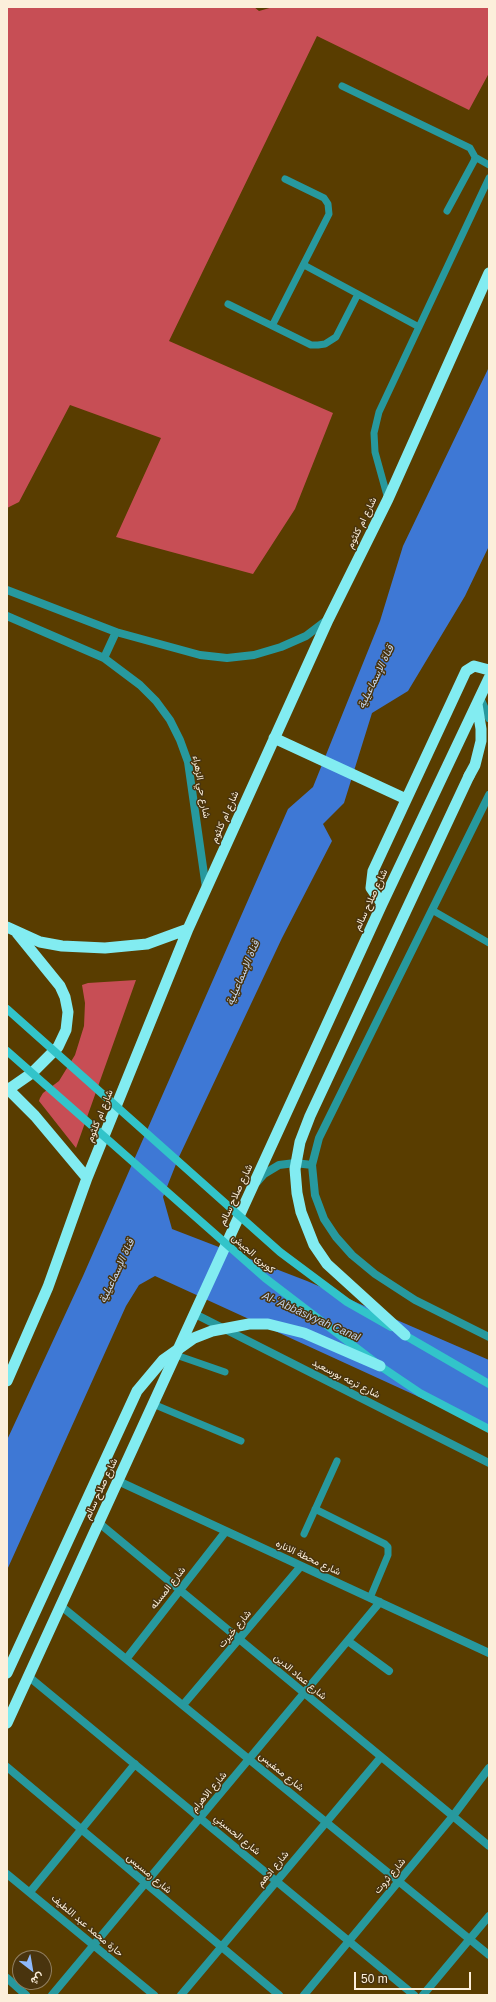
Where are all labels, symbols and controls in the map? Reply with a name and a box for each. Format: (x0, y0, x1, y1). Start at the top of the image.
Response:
street label: شارع ام كلثوم (344, 495, 380, 551)
water label: قناة الإسماعيلية (355, 643, 397, 711)
street label: شارع حي الزهراء (190, 755, 212, 819)
street label: شارع ام كلثوم (208, 789, 242, 845)
street label: شارع صلاح سالم (352, 867, 390, 933)
water label: قناة الإسماعيلية (223, 938, 263, 1008)
street label: شارع ام كلثوم (84, 1088, 116, 1144)
street label: شارع صلاح سالم (217, 1162, 255, 1228)
street label: كوبرى الجيش (229, 1232, 277, 1276)
water label: قناة الإسماعيلية (96, 1237, 138, 1305)
water label: Al-ʿAbbāsiyyah Canal (260, 1289, 362, 1345)
street label: شارع ترعه بورسعيد (310, 1357, 382, 1401)
street label: شارع صلاح سالم (82, 1456, 120, 1522)
street label: شارع محطة الاناره (274, 1538, 342, 1578)
street label: شارع المسله (148, 1564, 188, 1612)
street label: شارع خيرت (216, 1608, 254, 1650)
street label: شارع عماد الدين (271, 1651, 329, 1703)
street label: شارع ممفيس (256, 1750, 306, 1794)
street label: شارع الاهرام (189, 1769, 229, 1815)
street label: شارع الحسيني (211, 1812, 263, 1858)
street label: شارع ادهم (254, 1849, 292, 1889)
street label: شارع رمسيس (124, 1852, 174, 1896)
street label: شارع ثروت (372, 1856, 408, 1896)
street label: حارة محمد عبد اللطيف (49, 1892, 125, 1960)
north arrow (12, 1950, 52, 1990)
scale bar (356, 1964, 473, 1990)
text: ش (29, 1971, 46, 1988)
text: 50 m (361, 1972, 388, 1986)

